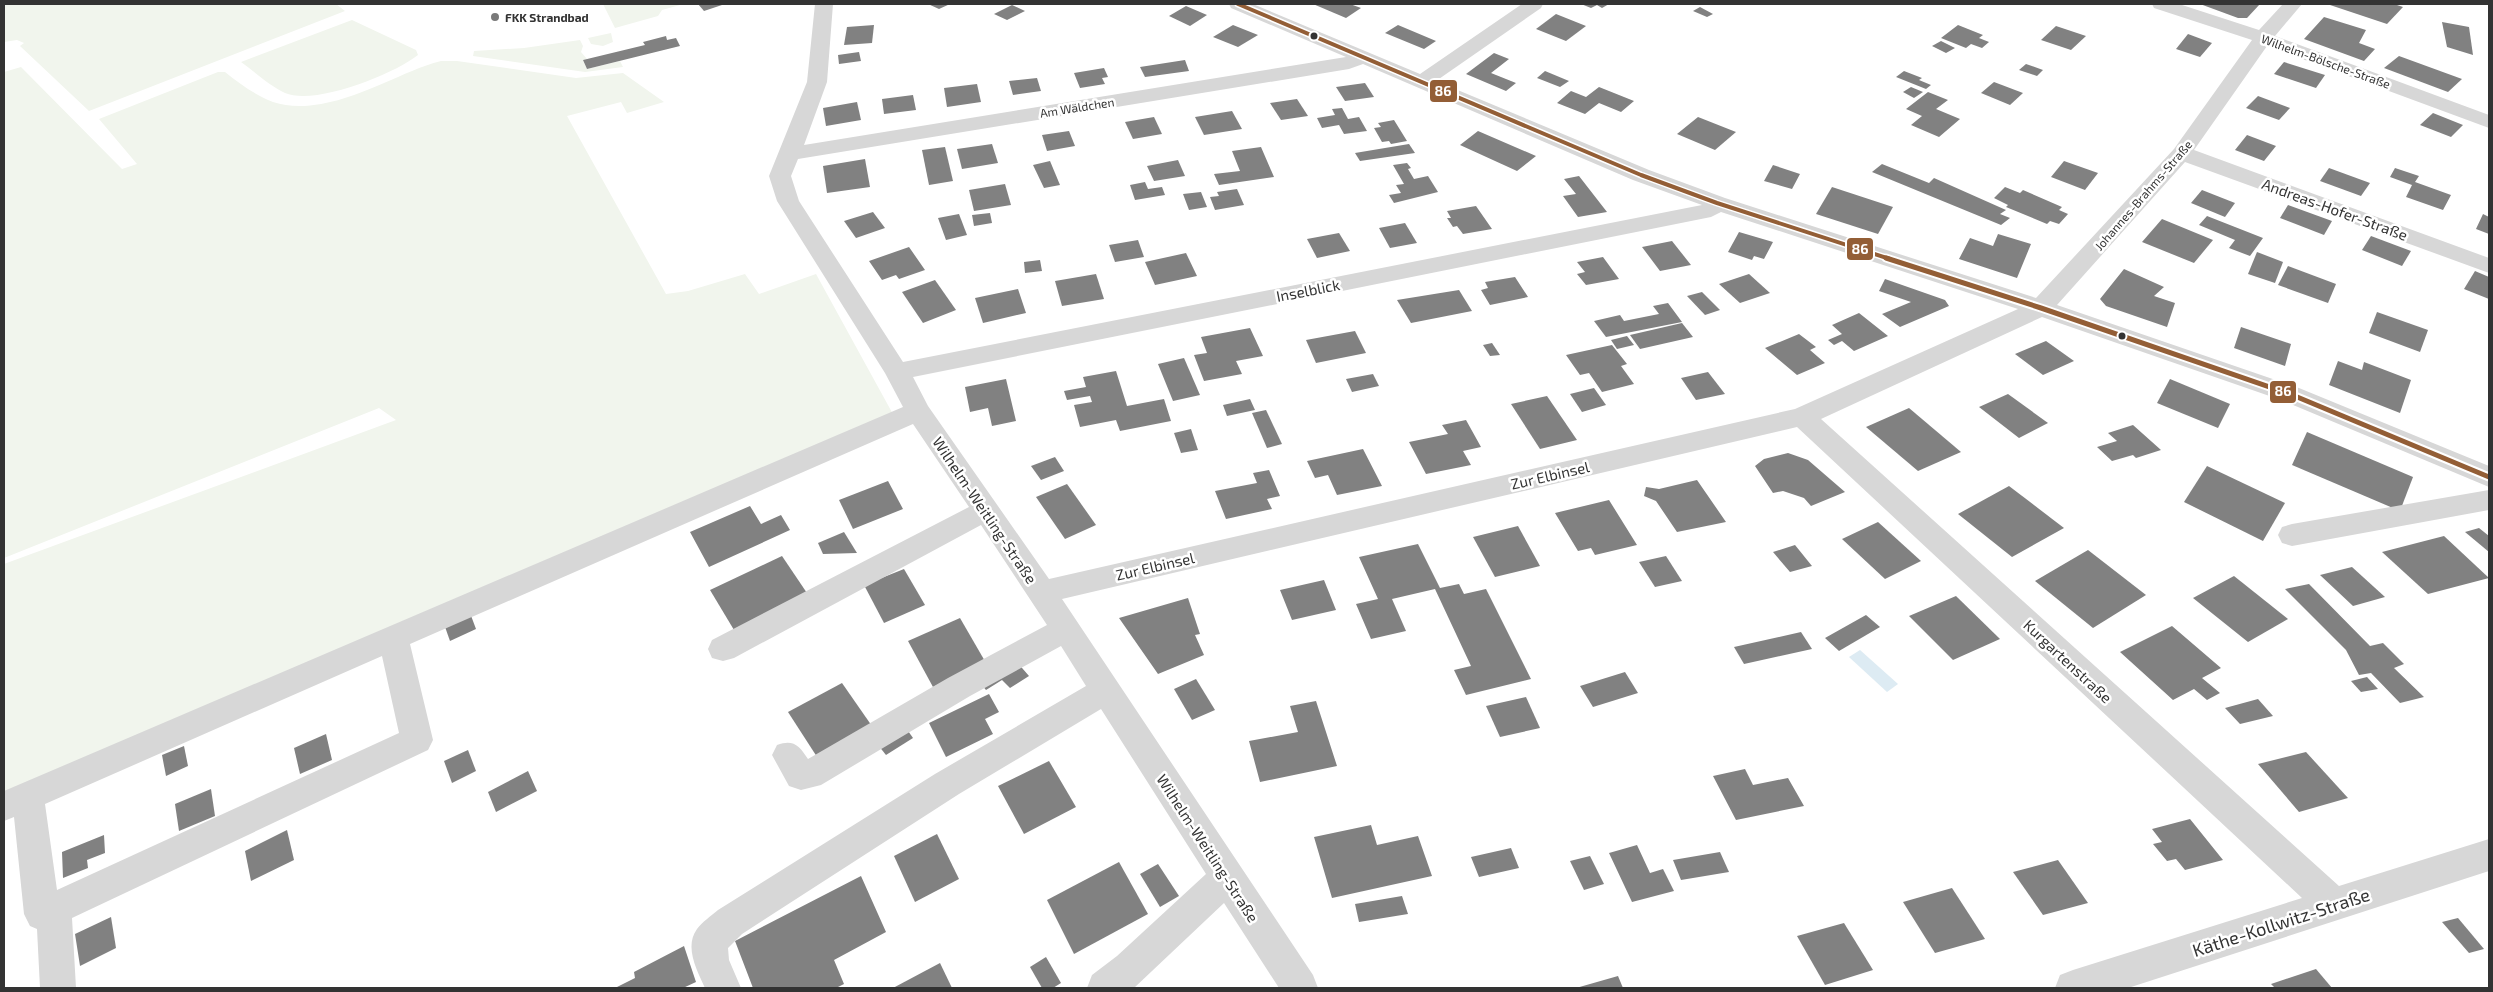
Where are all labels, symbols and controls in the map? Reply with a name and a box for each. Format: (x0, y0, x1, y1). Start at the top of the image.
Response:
place label: FKK Strandbad (505, 10, 589, 24)
marker: FKK Strandbad (489, 11, 501, 23)
unlabelled marker (1309, 31, 1319, 41)
street label: Wilhelm-Bölsche-Straße (2260, 31, 2392, 91)
line badge: 86 (1429, 79, 1458, 103)
text: 86 (1435, 82, 1451, 99)
street label: Am Wäldchen (1039, 94, 1115, 120)
street label: Johannes-Brahms-Straße (2091, 137, 2195, 253)
street label: Andreas-Hofer-Straße (2260, 174, 2410, 244)
line badge: 86 (1846, 237, 1874, 261)
text: 86 (1852, 240, 1868, 257)
street label: Inselblick (1275, 275, 1342, 305)
unlabelled marker (2117, 331, 2127, 341)
line badge: 86 (2269, 380, 2297, 404)
text: 86 (2275, 382, 2291, 399)
street label: Wilhelm-Weitling-Straße (929, 433, 1041, 587)
street label: Zur Elbinsel (1509, 457, 1592, 493)
street label: Zur Elbinsel (1114, 548, 1197, 584)
street label: Kurgartenstraße (2020, 616, 2116, 706)
street label: Wilhelm-Weitling-Straße (1153, 771, 1263, 925)
street label: Käthe-Kollwitz-Straße (2189, 883, 2373, 961)

